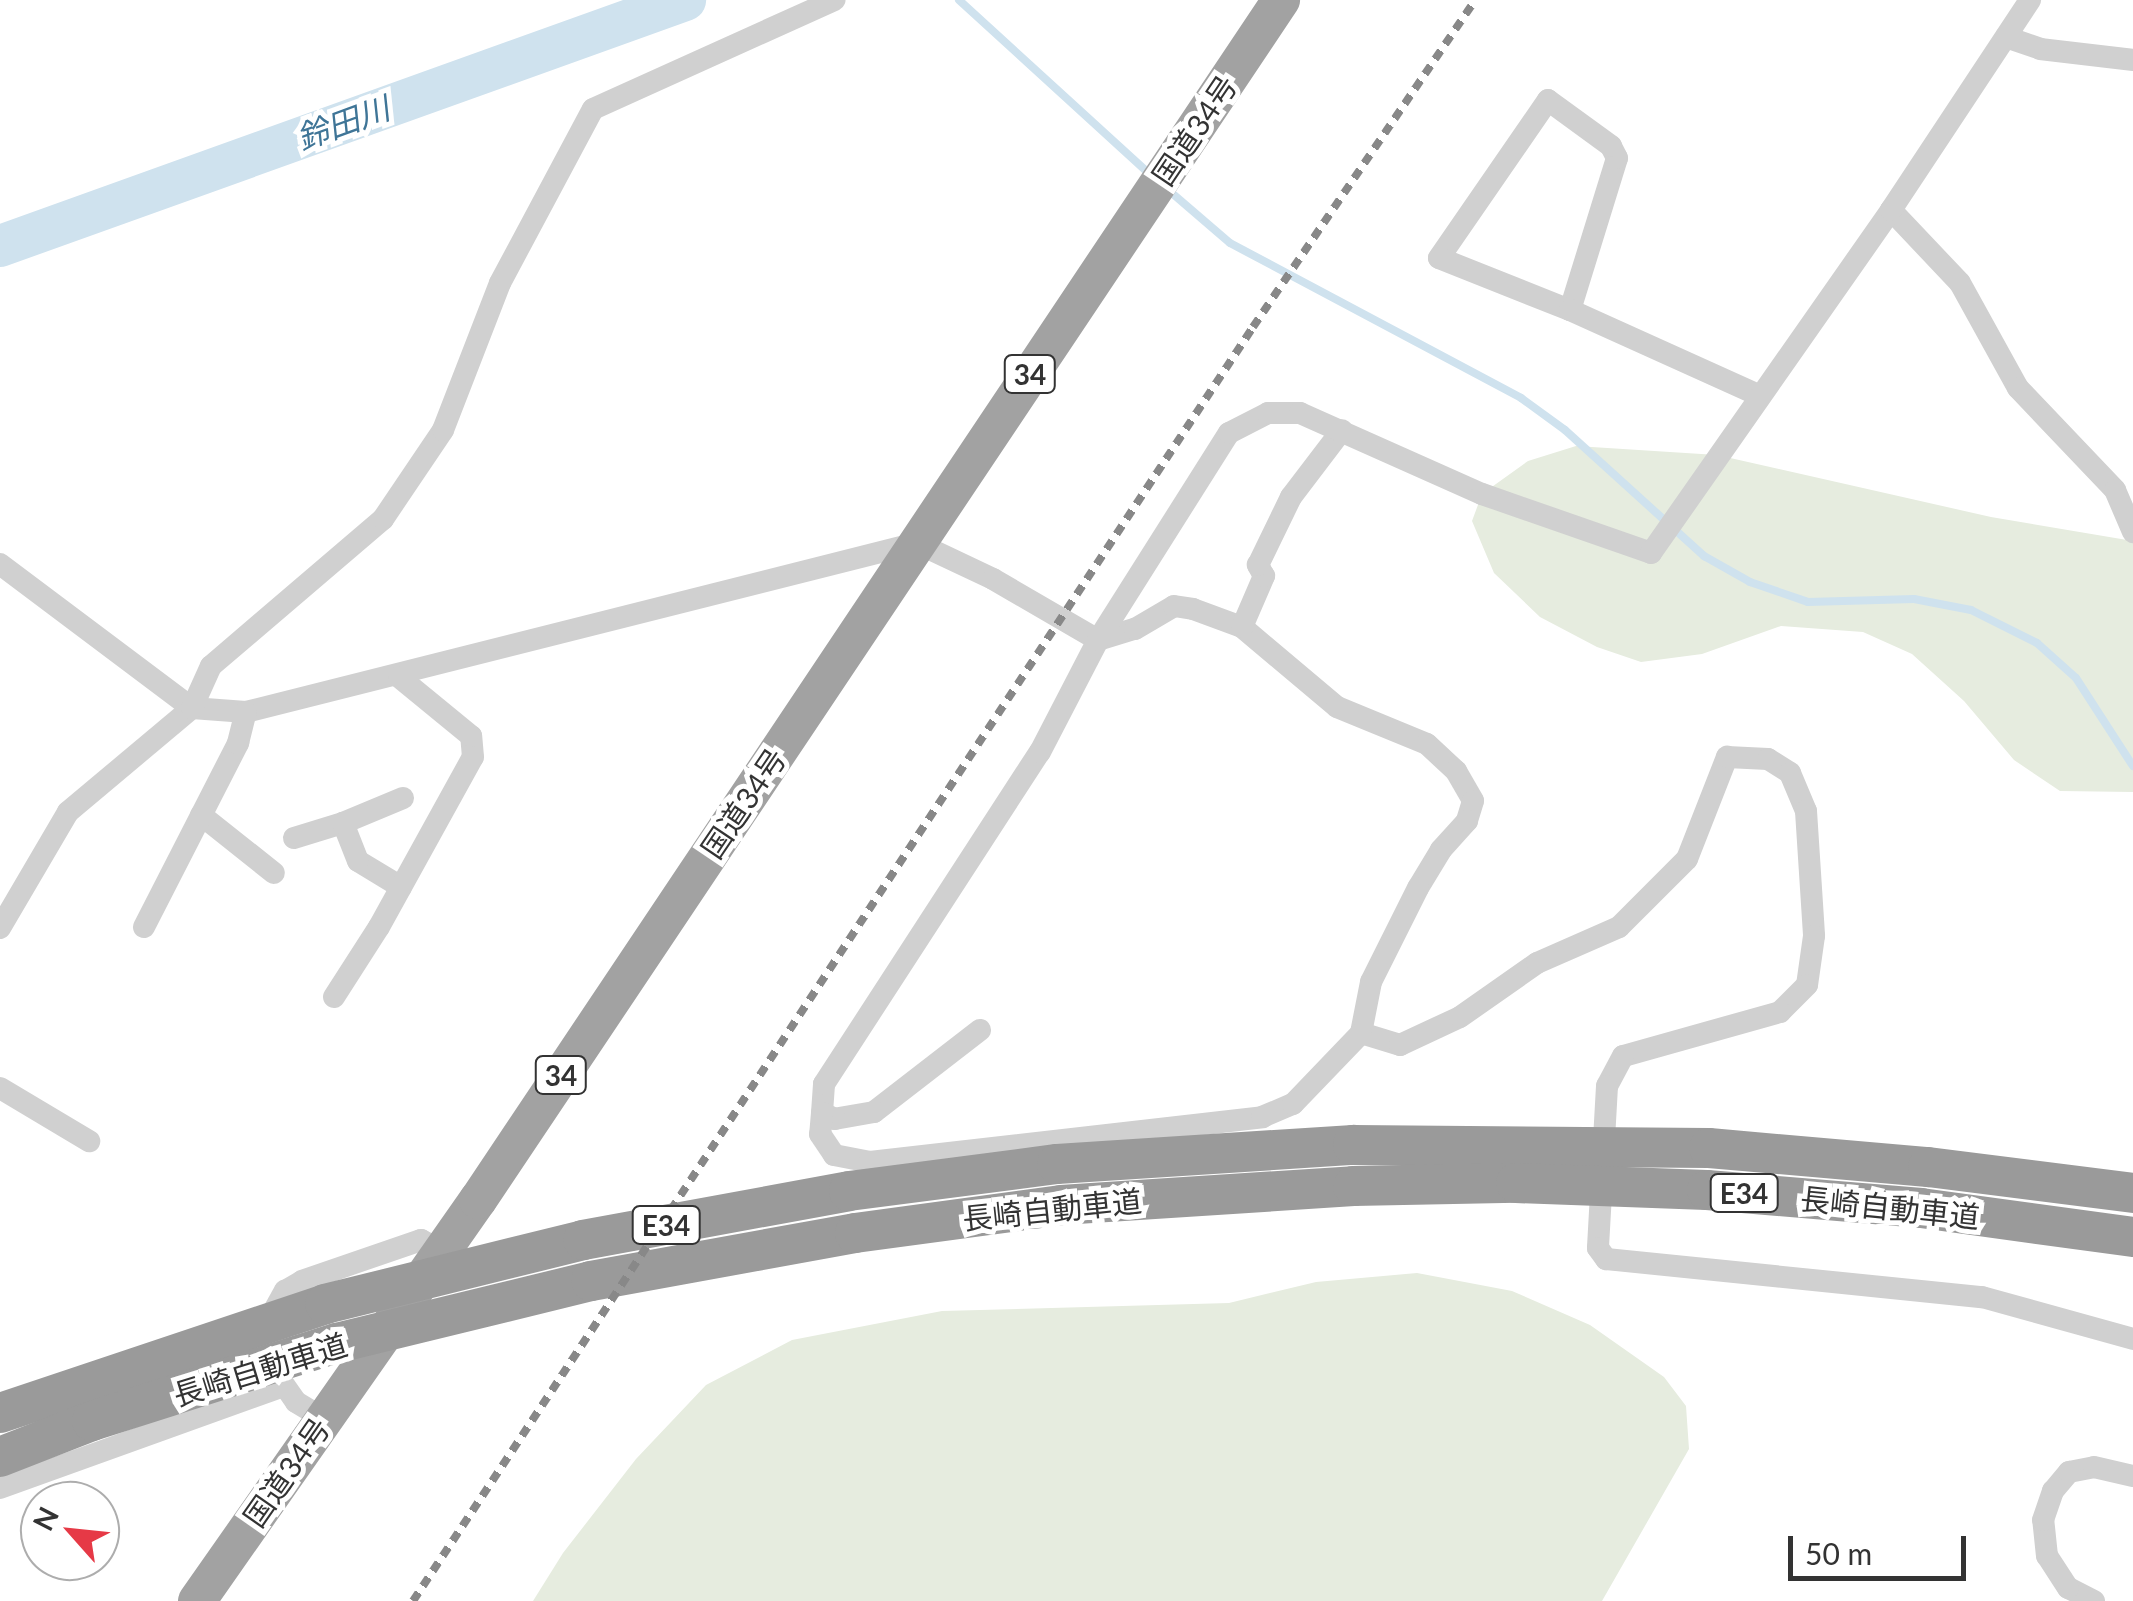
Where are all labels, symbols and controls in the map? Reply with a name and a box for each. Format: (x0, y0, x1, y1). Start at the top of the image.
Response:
street label: 国道34号 (1144, 68, 1244, 192)
water label: 鈴田川 (291, 89, 395, 157)
road number: 34 (1002, 351, 1058, 397)
street label: 国道34号 (693, 741, 793, 865)
road number: 34 (534, 1052, 588, 1098)
road number: E34 (1709, 1170, 1779, 1216)
street label: 長崎自動車道 (1799, 1180, 1981, 1234)
street label: 長崎自動車道 (961, 1182, 1143, 1236)
road number: E34 (631, 1202, 701, 1248)
street label: 長崎自動車道 (169, 1325, 351, 1413)
street label: 国道34号 (235, 1411, 337, 1533)
north arrow (20, 1481, 120, 1581)
text: N (25, 1501, 65, 1536)
scale bar (1793, 1516, 1970, 1578)
text: 50 m (1805, 1535, 1872, 1571)

